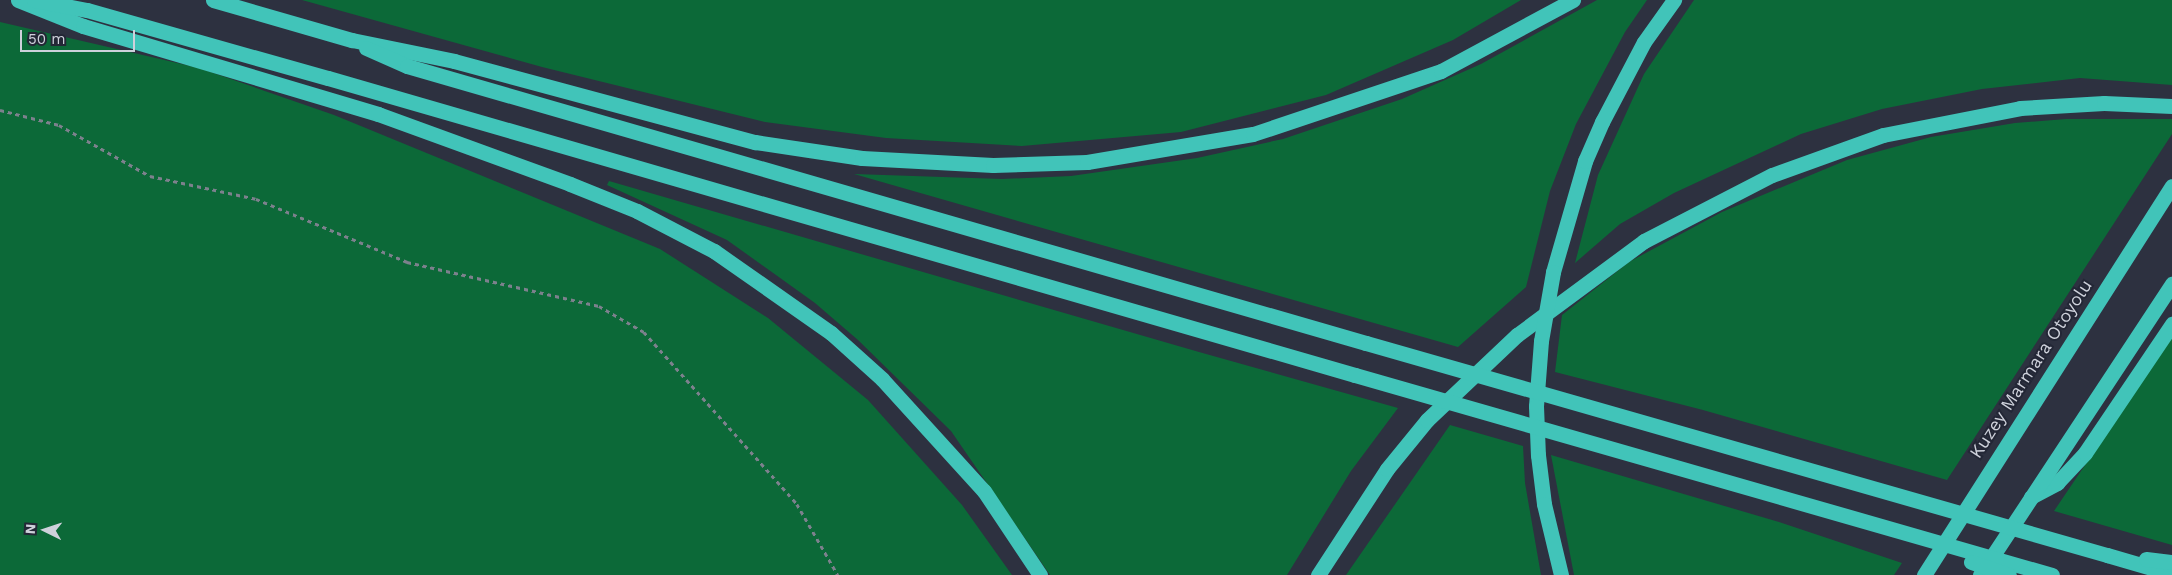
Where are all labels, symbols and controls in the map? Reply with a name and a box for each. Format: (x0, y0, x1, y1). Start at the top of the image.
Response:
scale bar (22, 20, 138, 52)
text: 50 m (28, 30, 65, 48)
street label: Kuzey Marmara Otoyolu (1965, 275, 2097, 463)
north arrow (20, 505, 70, 555)
text: N (22, 523, 38, 535)

